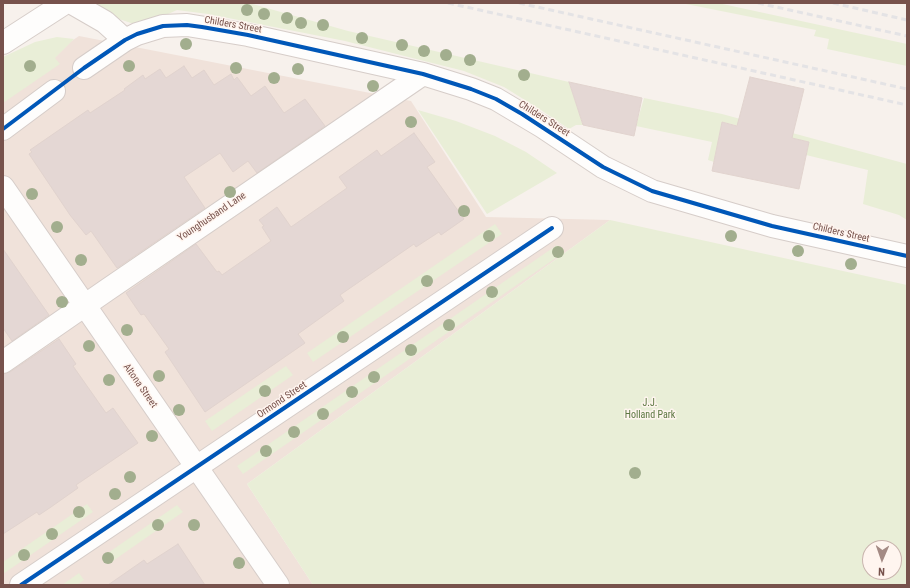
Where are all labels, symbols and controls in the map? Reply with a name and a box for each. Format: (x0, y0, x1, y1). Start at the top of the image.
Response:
street label: Childers Street (203, 14, 263, 36)
street label: Childers Street (516, 99, 572, 139)
street label: Younghusband Lane (176, 190, 248, 244)
street label: Childers Street (811, 221, 871, 245)
street label: Altona Street (120, 362, 160, 410)
street label: Ormond Street (255, 379, 309, 421)
park label: J.J. Holland Park (625, 397, 675, 420)
north arrow (862, 540, 902, 580)
text: N (878, 565, 885, 578)

